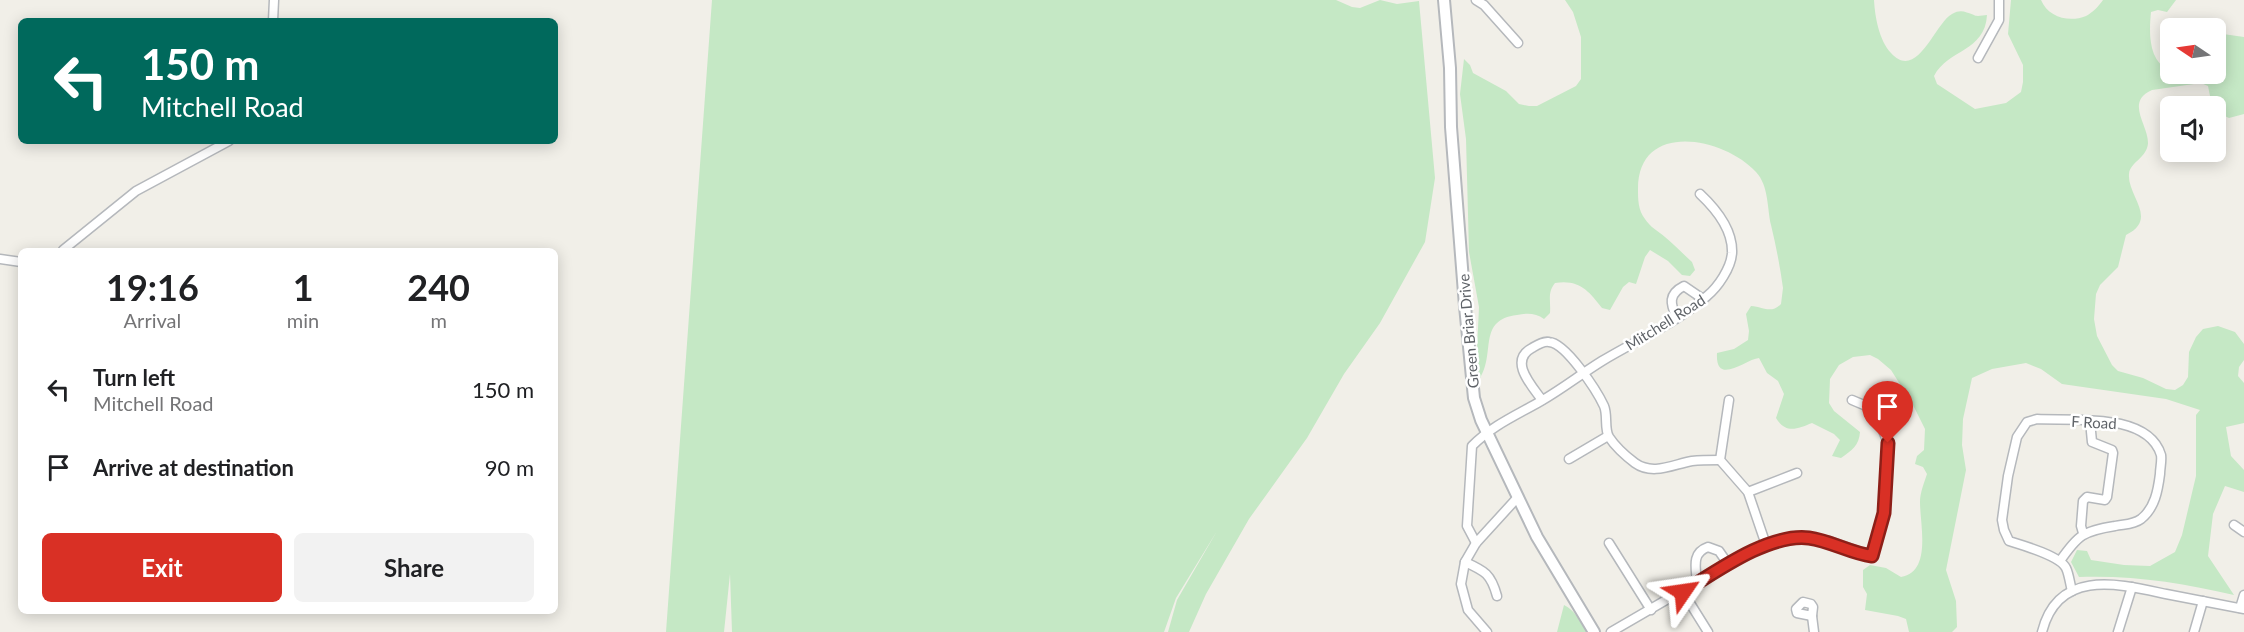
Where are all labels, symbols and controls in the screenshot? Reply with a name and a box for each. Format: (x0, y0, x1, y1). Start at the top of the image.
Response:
north arrow (2160, 18, 2226, 84)
map controls (2160, 18, 2226, 162)
text: 150 m (141, 39, 259, 89)
icon: left (42, 42, 120, 120)
text: Mitchell Road (141, 90, 304, 123)
button: sound (2160, 96, 2226, 162)
text: 19:16 (106, 265, 199, 309)
text: 1 (293, 265, 314, 309)
text: 240 (407, 265, 470, 309)
street label: Green Briar Drive (1454, 273, 1482, 389)
street label: Mitchell Road (1622, 290, 1708, 354)
text: Arrival (124, 308, 181, 332)
text: min (287, 308, 319, 332)
text: m (430, 308, 447, 332)
text: Turn left (93, 364, 175, 391)
icon: left (42, 373, 75, 406)
text: 150 m (472, 376, 534, 403)
pin (1862, 381, 1913, 443)
icon: arrive (1871, 390, 1904, 423)
text: Mitchell Road (93, 391, 214, 415)
street label: F Road (2071, 412, 2117, 432)
icon: arrive (42, 451, 75, 484)
text: Arrive at destination (93, 454, 294, 481)
text: 90 m (485, 454, 534, 481)
button: Exit (42, 533, 282, 602)
button: Share (294, 533, 534, 602)
position arrow (1651, 560, 1715, 624)

